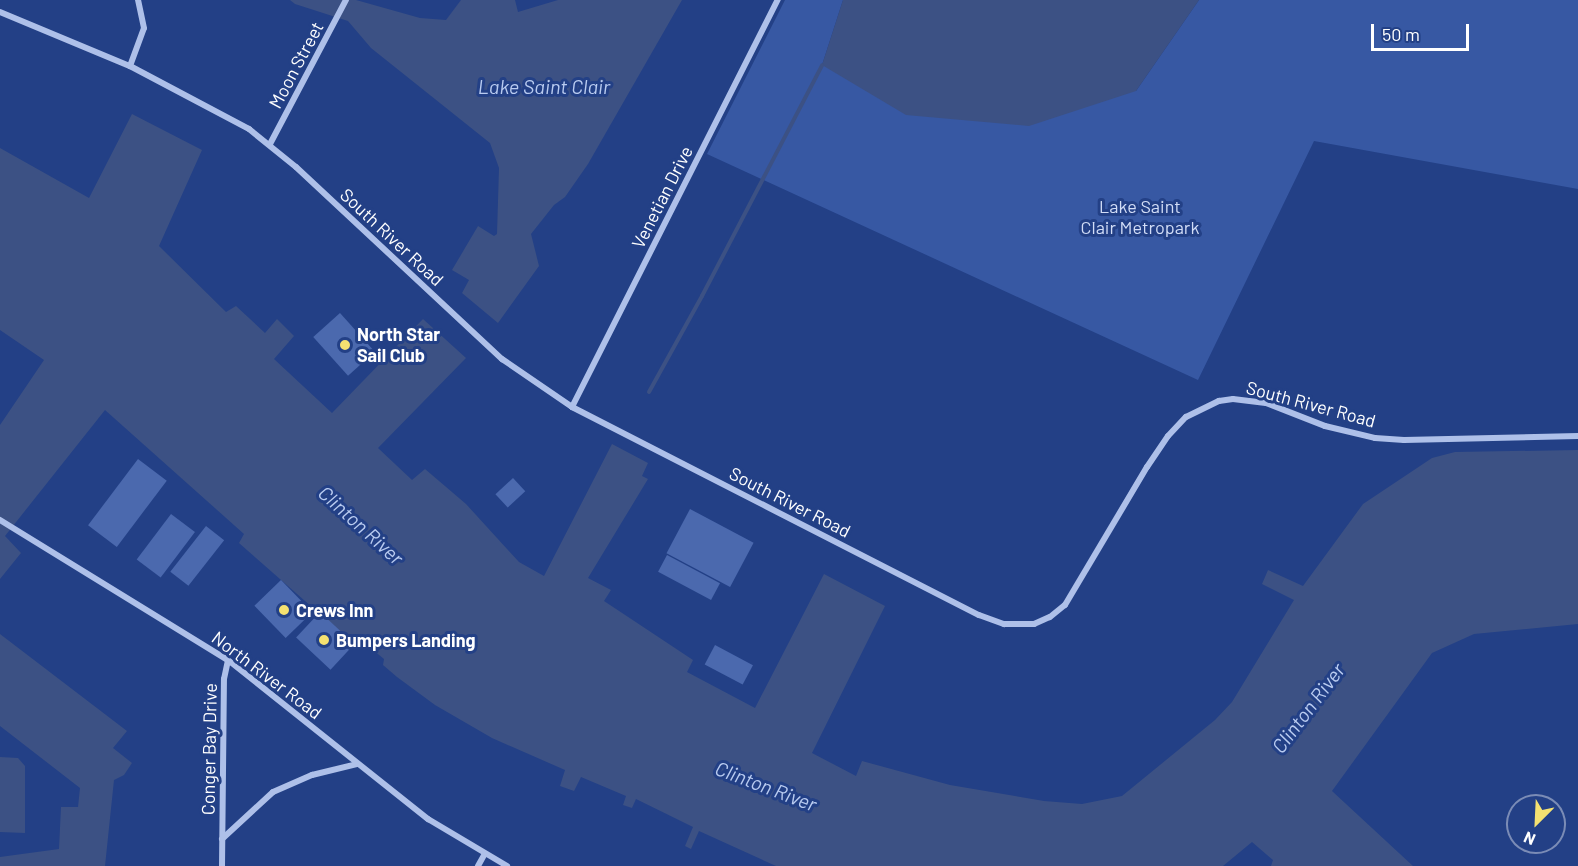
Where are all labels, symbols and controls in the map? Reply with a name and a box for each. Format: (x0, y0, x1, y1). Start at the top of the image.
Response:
scale bar (1374, 12, 1472, 50)
street label: Moon Street (264, 18, 328, 112)
text: 50 m (1382, 23, 1420, 45)
water label: Lake Saint Clair (478, 74, 610, 98)
street label: Venetian Drive (627, 142, 697, 252)
street label: South River Road (336, 184, 448, 290)
park label: Lake Saint Clair Metropark (1081, 196, 1199, 238)
place label: North Star Sail Club (357, 324, 440, 366)
marker: North Star Sail Club (338, 338, 352, 352)
street label: South River Road (1244, 376, 1378, 432)
street label: South River Road (726, 462, 854, 542)
water label: Clinton River (313, 480, 409, 570)
place label: Crews Inn (296, 599, 373, 621)
marker: Crews Inn (277, 603, 291, 617)
street label: North River Road (208, 627, 326, 723)
place label: Bumpers Landing (336, 629, 475, 651)
marker: Bumpers Landing (317, 633, 331, 647)
water label: Clinton River (1266, 658, 1350, 758)
street label: Conger Bay Drive (197, 683, 221, 815)
water label: Clinton River (712, 756, 820, 816)
north arrow (1506, 794, 1566, 854)
text: N (1521, 828, 1538, 850)

